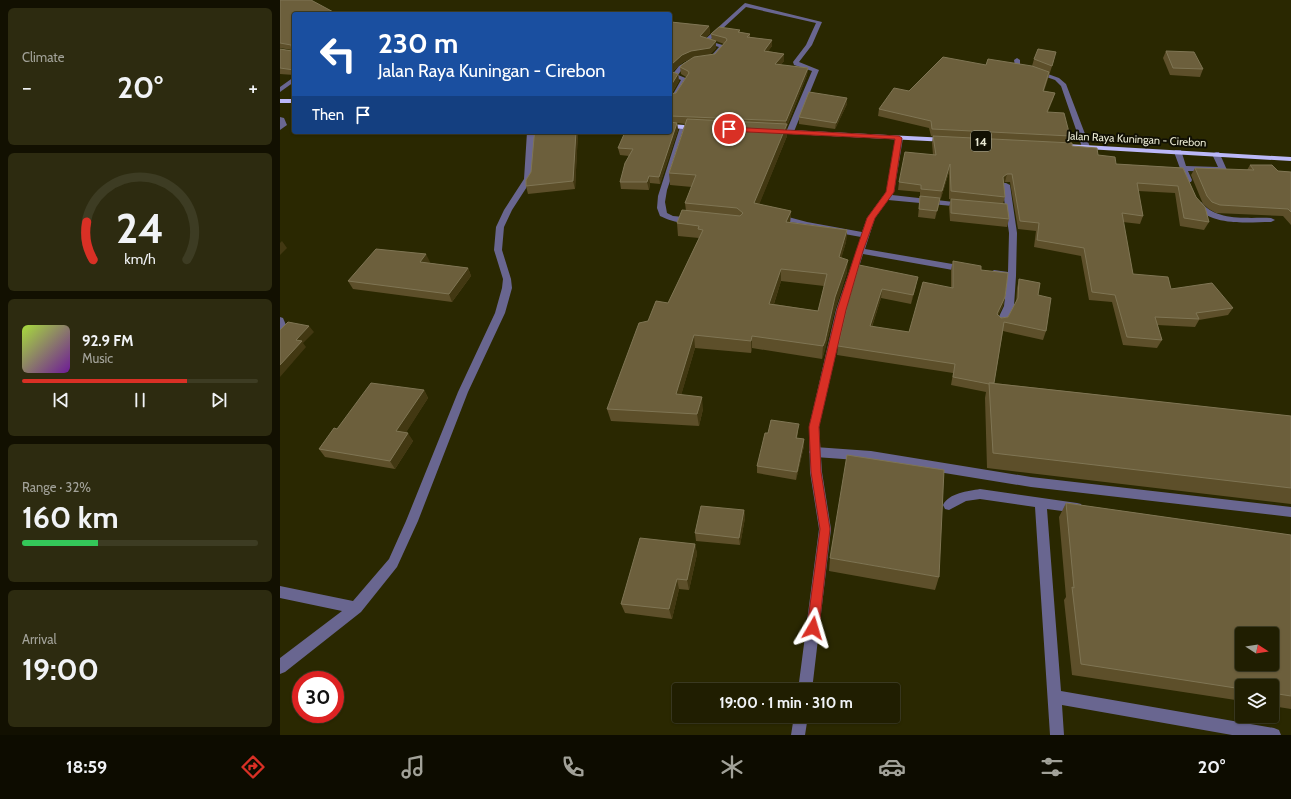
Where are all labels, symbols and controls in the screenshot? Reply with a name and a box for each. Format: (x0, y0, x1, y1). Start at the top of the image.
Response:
text: 230 m (378, 26, 458, 60)
icon: left (312, 28, 364, 80)
text: Climate (22, 49, 64, 65)
text: Jalan Raya Kuningan - Cirebon (378, 60, 605, 82)
text: 20° (117, 69, 163, 106)
text: − (22, 74, 32, 101)
text: + (248, 74, 258, 101)
icon: arrive (352, 104, 374, 126)
text: Then (312, 106, 344, 124)
pin (712, 112, 746, 146)
icon: arrive (718, 118, 740, 140)
street label: Jalan Raya Kuningan - Cirebon (1066, 128, 1207, 150)
road number: 14 (971, 131, 991, 151)
text: 24 (116, 203, 164, 253)
text: km/h (124, 250, 156, 268)
text: 92.9 FM (82, 332, 133, 350)
text: Music (82, 350, 113, 366)
icon: previous (50, 389, 72, 411)
icon: pause (129, 389, 151, 411)
icon: next (208, 389, 230, 411)
text: Range · 32% (22, 479, 91, 495)
text: 160 km (22, 499, 118, 536)
position arrow (792, 607, 834, 649)
north arrow (1235, 627, 1279, 671)
map controls (1235, 627, 1279, 723)
text: Arrival (22, 631, 57, 647)
text: 19:00 (22, 651, 99, 688)
speed limit sign: 30 (292, 671, 344, 723)
button: layers (1235, 679, 1279, 723)
text: 19:00 · 1 min · 310 m (719, 694, 853, 712)
icon: directions (239, 753, 267, 781)
icon: music (399, 753, 427, 781)
icon: phone (559, 753, 587, 781)
icon: climate (718, 753, 746, 781)
icon: car (878, 753, 906, 781)
icon: filters (1038, 753, 1066, 781)
text: 18:59 (66, 756, 107, 778)
text: 20° (1198, 756, 1225, 778)

